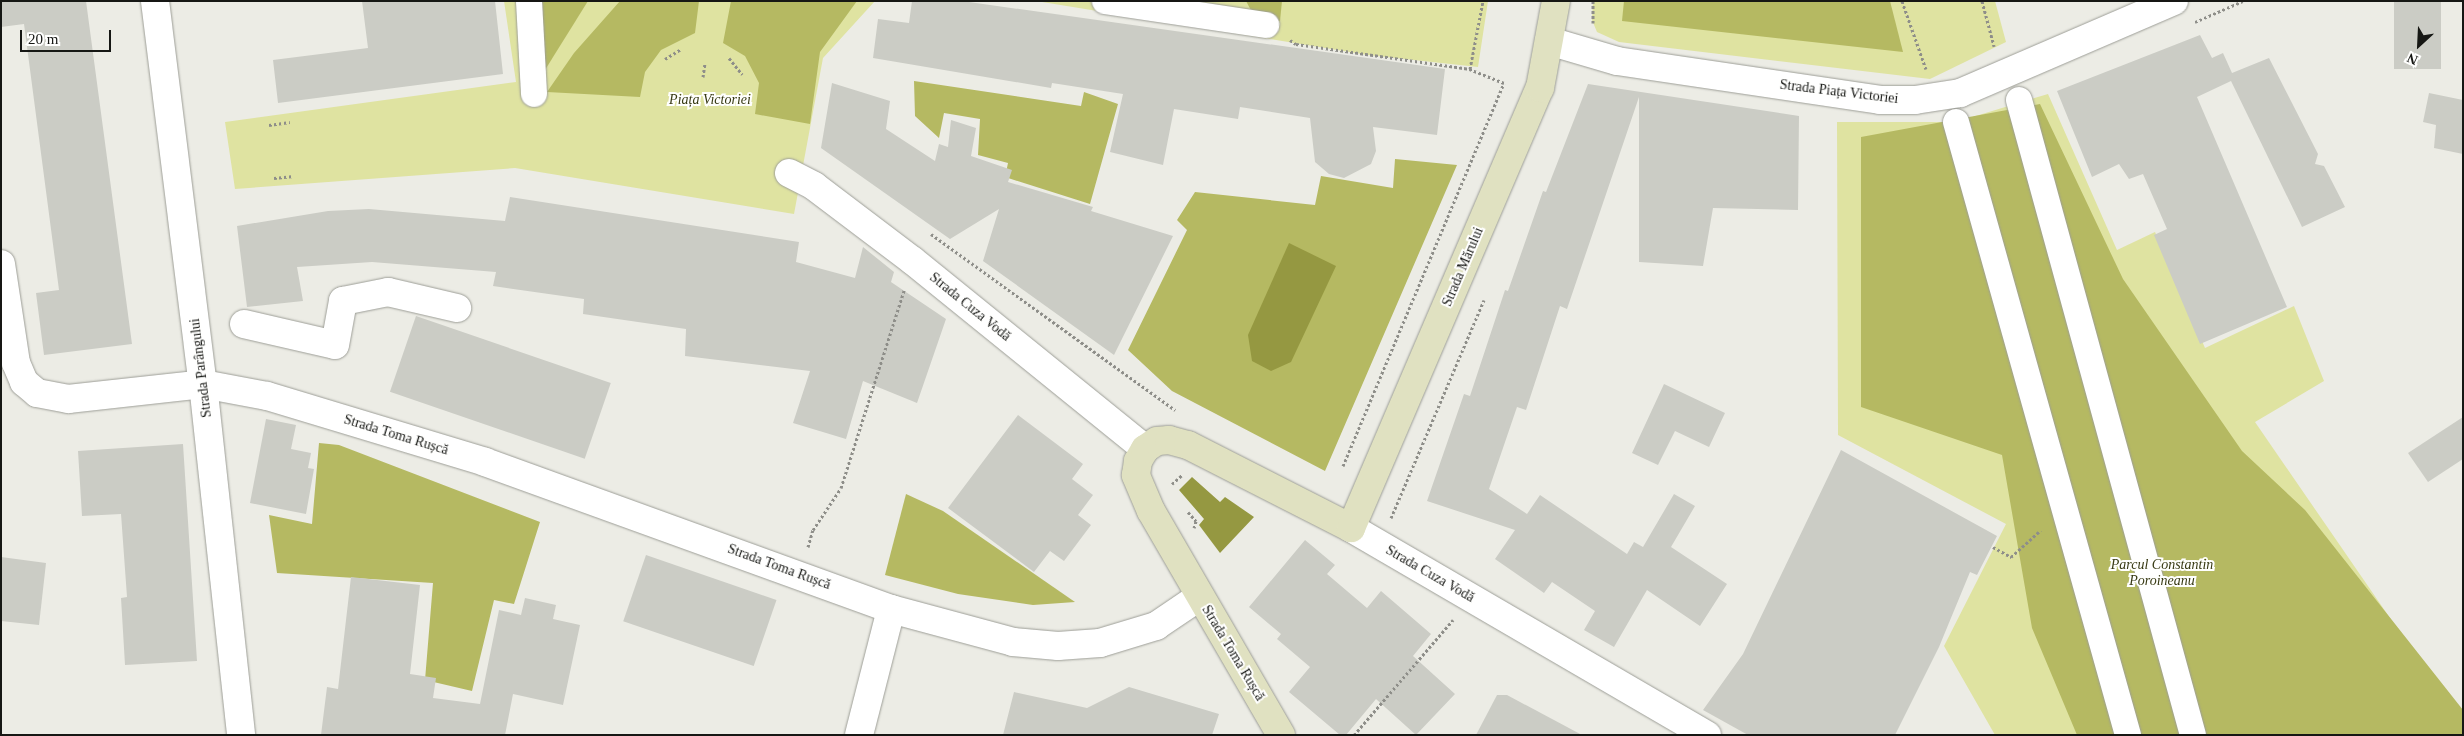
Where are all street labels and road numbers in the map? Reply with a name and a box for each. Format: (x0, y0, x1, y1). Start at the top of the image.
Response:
street label: Strada Piața Victoriei (1779, 76, 1899, 108)
street label: Strada Mărului (1439, 225, 1487, 309)
street label: Strada Cuza Vodă (926, 269, 1014, 345)
street label: Strada Parângului (187, 317, 215, 419)
street label: Strada Toma Rușcă (342, 411, 450, 459)
street label: Strada Toma Rușcă (725, 541, 833, 593)
street label: Strada Cuza Vodă (1382, 542, 1478, 606)
street label: Strada Toma Rușcă (1198, 602, 1268, 704)

